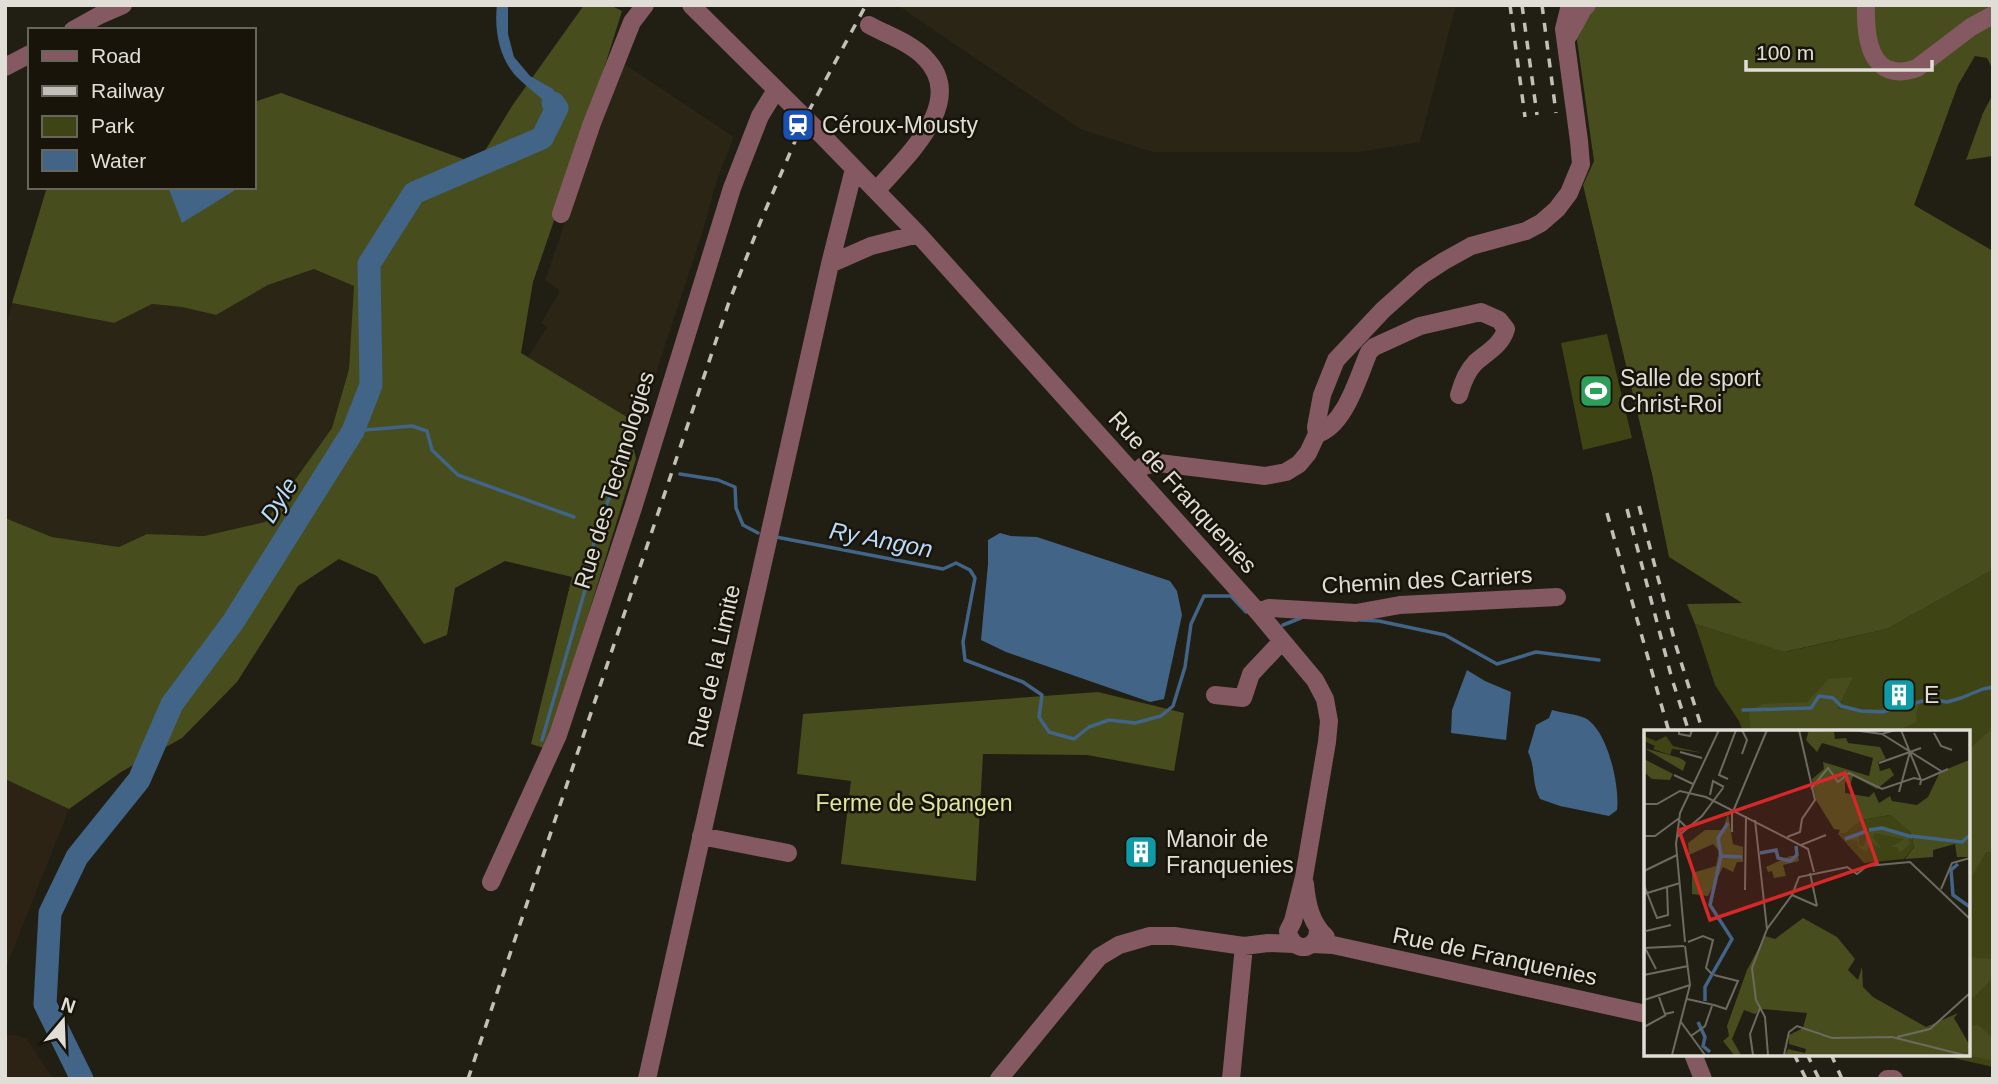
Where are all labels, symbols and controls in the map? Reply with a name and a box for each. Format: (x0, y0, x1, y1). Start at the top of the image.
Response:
legend (28, 28, 256, 189)
scale bar (1746, 28, 1932, 72)
text: 100 m (1756, 41, 1814, 64)
text: Road (91, 44, 141, 67)
text: Railway (91, 79, 165, 102)
station icon: Céroux-Mousty (779, 106, 817, 144)
place label: Céroux-Mousty (822, 112, 978, 138)
text: Park (91, 114, 135, 137)
text: Water (91, 149, 146, 172)
place label: Salle de sport Christ-Roi (1620, 365, 1761, 417)
street label: Rue des Technologies (569, 368, 659, 592)
sports icon: Salle de sport Christ-Roi (1577, 372, 1615, 410)
street label: Rue de Franquenies (1104, 406, 1262, 578)
water label: Dyle (254, 472, 303, 527)
water label: Ry Angon (827, 516, 935, 563)
street label: Chemin des Carriers (1321, 561, 1533, 599)
street label: Rue de la Limite (683, 582, 745, 750)
building icon: E (1880, 676, 1918, 714)
place label: E (1924, 682, 1939, 708)
inset map (1644, 730, 1970, 1056)
park label: Ferme de Spangen (816, 790, 1012, 816)
place label: Manoir de Franquenies (1166, 826, 1294, 878)
building icon: Manoir de Franquenies (1122, 833, 1160, 871)
street label: Rue de Franquenies (1390, 922, 1600, 990)
north arrow (28, 986, 98, 1056)
text: N (58, 993, 78, 1018)

